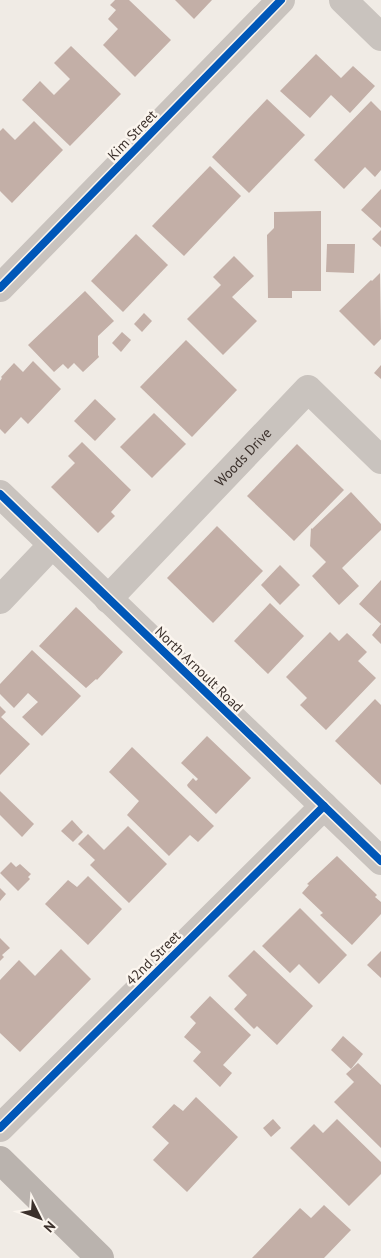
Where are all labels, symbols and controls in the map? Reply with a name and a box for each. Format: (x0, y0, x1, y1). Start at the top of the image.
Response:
street label: Kim Street (104, 106, 161, 164)
street label: Woods Drive (211, 424, 275, 490)
street label: North Arnoult Road (151, 622, 247, 716)
street label: 42nd Street (122, 927, 184, 989)
north arrow (15, 1193, 65, 1243)
text: N (40, 1217, 59, 1236)

